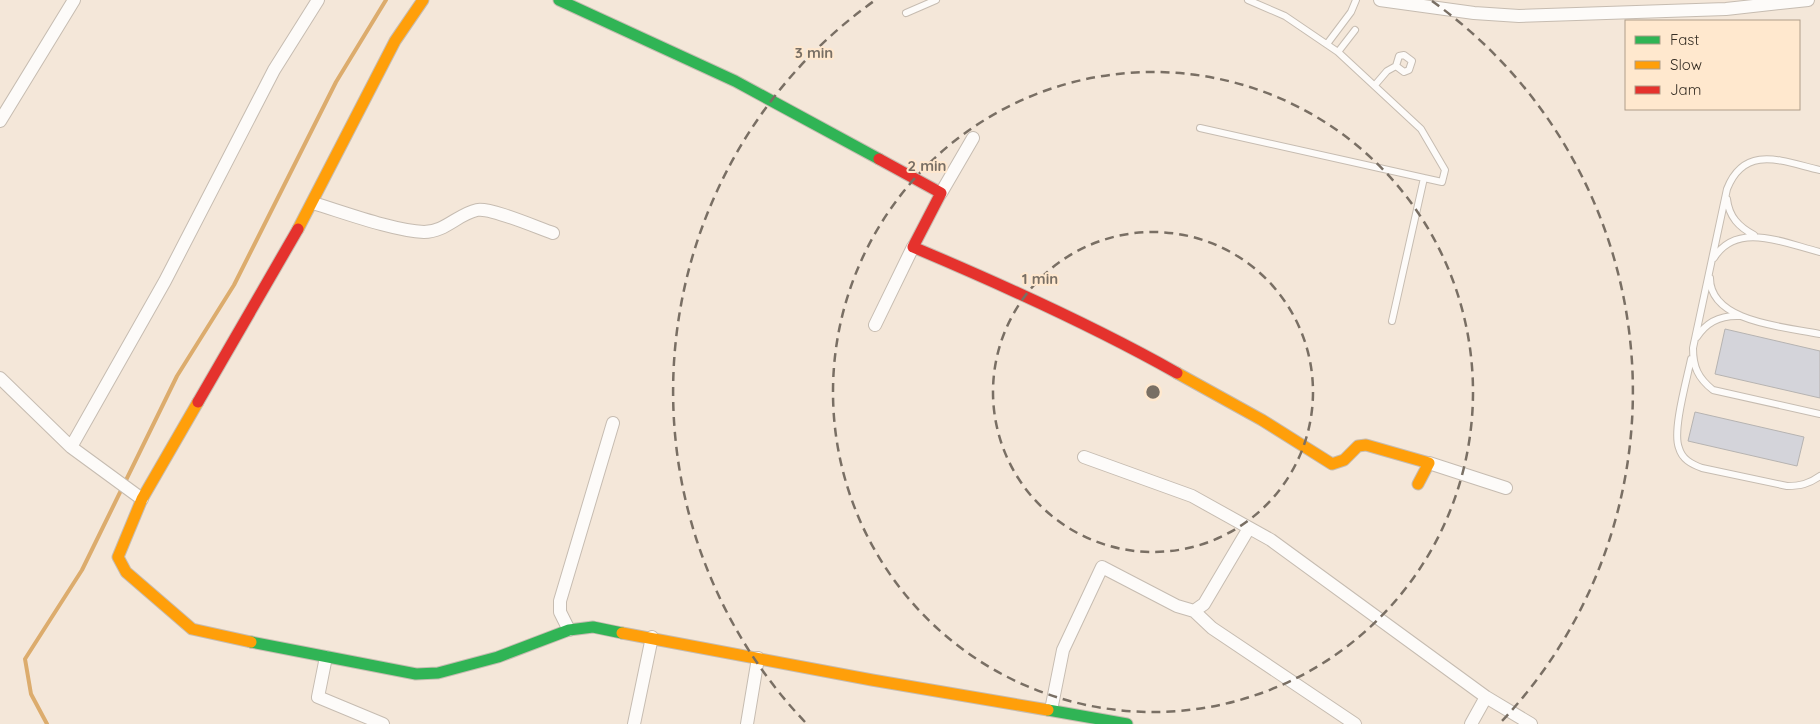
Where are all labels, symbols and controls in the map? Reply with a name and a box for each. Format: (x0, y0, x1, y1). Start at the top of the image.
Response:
legend (1625, 20, 1800, 110)
text: Fast (1670, 30, 1699, 49)
text: 3 min (795, 43, 833, 62)
text: Slow (1670, 55, 1702, 74)
text: Jam (1670, 80, 1701, 99)
text: 2 min (907, 156, 947, 175)
text: 1 min (1022, 269, 1058, 288)
centre of rings (1144, 383, 1162, 401)

